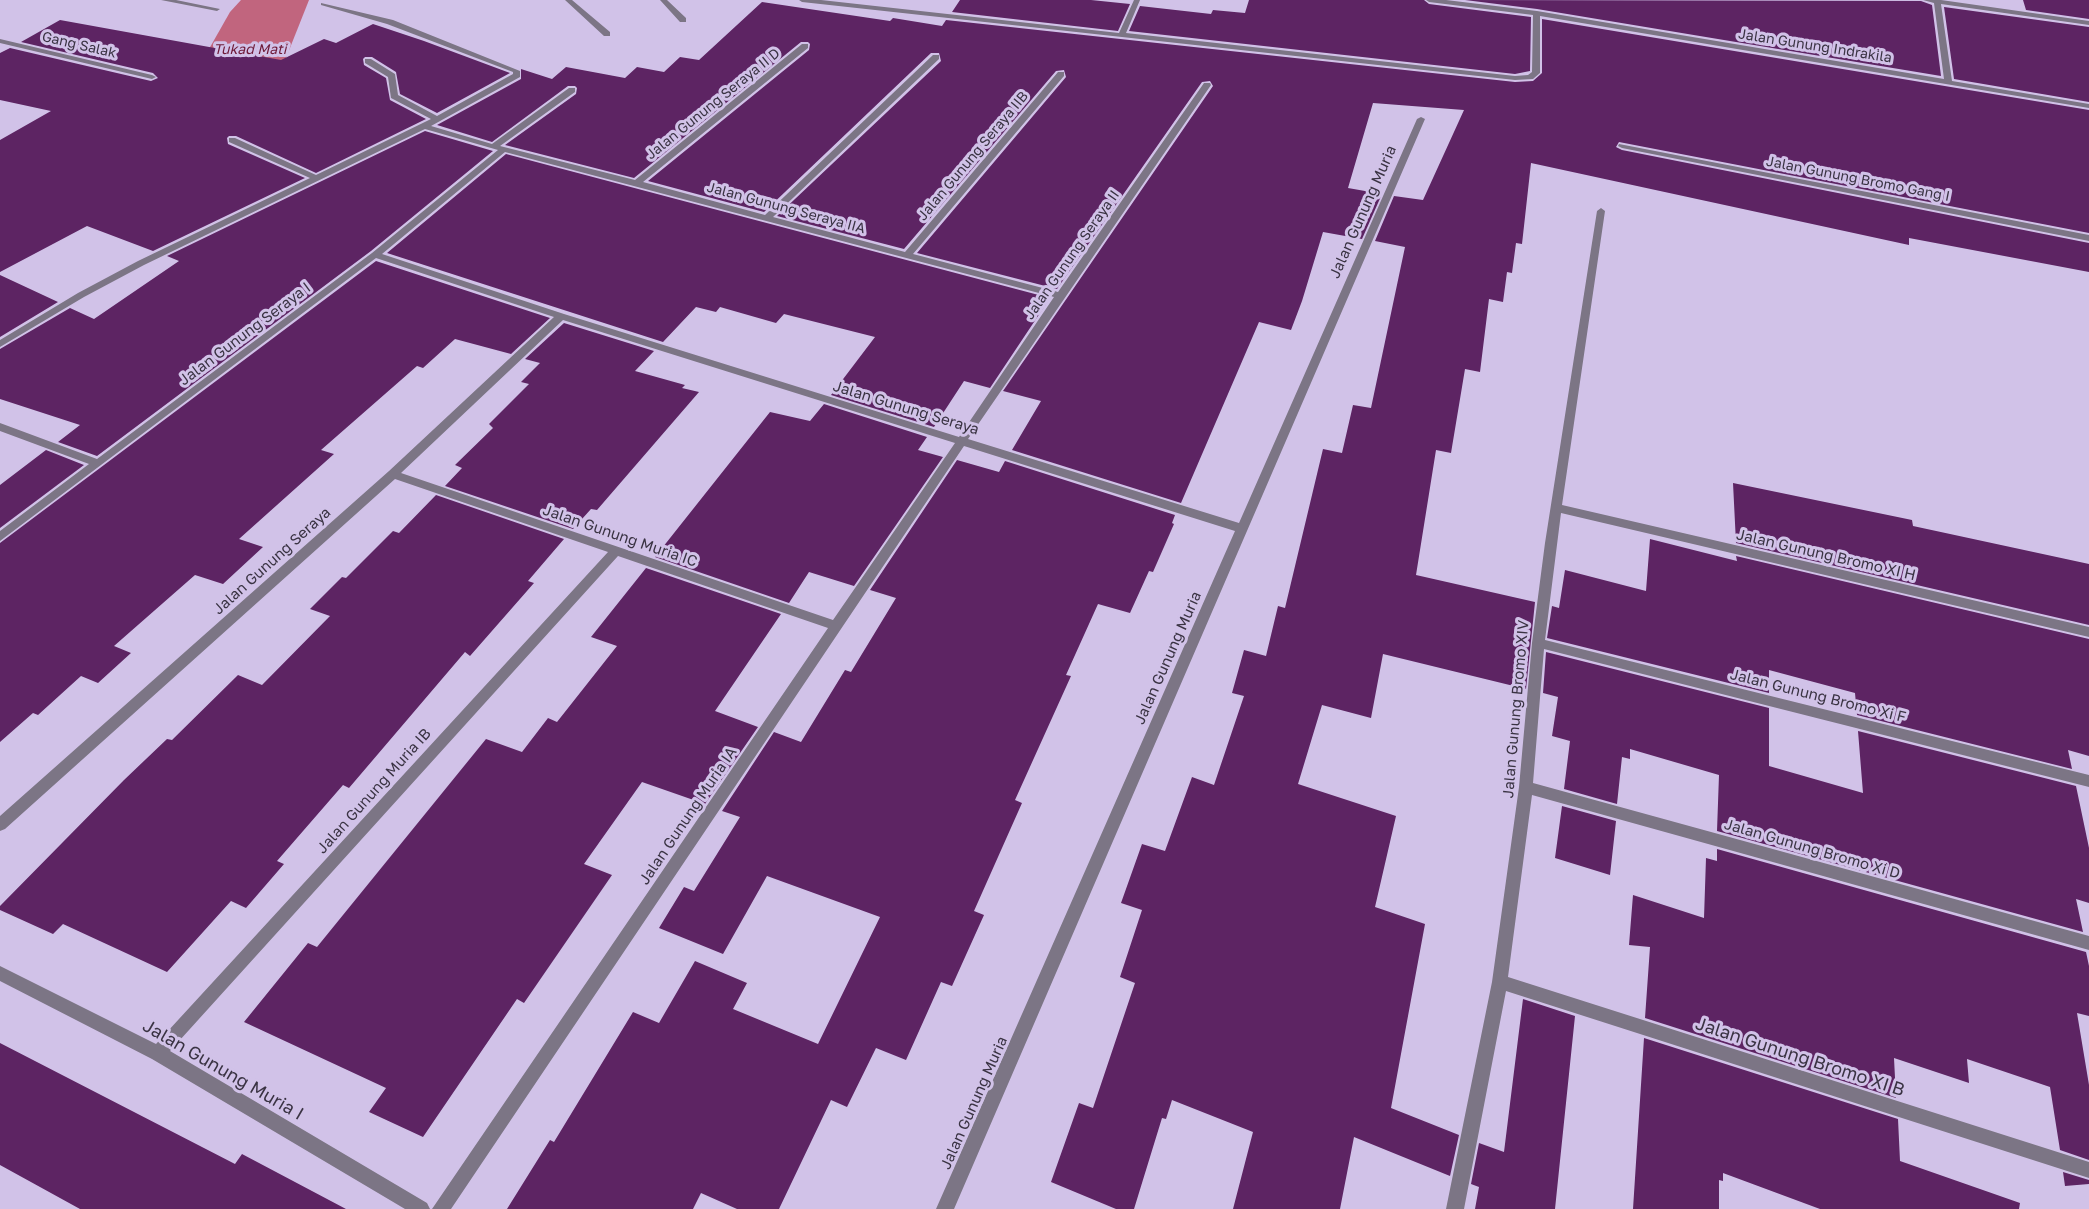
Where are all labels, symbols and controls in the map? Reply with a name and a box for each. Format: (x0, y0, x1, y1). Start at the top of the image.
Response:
street label: Jalan Gunung Indrakila (1737, 26, 1893, 66)
street label: Gang Salak (40, 28, 118, 62)
water label: Tukad Mati (214, 42, 286, 58)
street label: Jalan Gunung Seraya II D (643, 45, 783, 163)
street label: Jalan Gunung Seraya IIB (914, 88, 1032, 224)
street label: Jalan Gunung Muria (1326, 143, 1400, 281)
street label: Jalan Gunung Bromo Gang I (1765, 153, 1951, 205)
street label: Jalan Gunung Seraya IIA (705, 179, 867, 237)
street label: Jalan Gunung Seraya II (1021, 187, 1123, 323)
street label: Jalan Gunung Seraya I (176, 279, 314, 389)
street label: Jalan Gunung Seraya (831, 377, 981, 439)
street label: Jalan Gunung Muria IC (540, 501, 700, 571)
street label: Jalan Gunung Seraya (210, 504, 334, 618)
street label: Jalan Gunung Bromo XI H (1734, 526, 1918, 584)
street label: Jalan Gunung Muria (1131, 589, 1205, 727)
street label: Jalan Gunung Bromo XIV (1499, 619, 1533, 799)
street label: Jalan Gunung Bromo Xi F (1728, 665, 1908, 727)
street label: Jalan Gunung Muria IB (313, 725, 435, 857)
street label: Jalan Gunung Muria IA (635, 744, 741, 888)
street label: Jalan Gunung Bromo Xi D (1722, 815, 1902, 883)
street label: Jalan Gunung Bromo XI B (1693, 1013, 1907, 1101)
street label: Jalan Gunung Muria I (139, 1015, 307, 1125)
street label: Jalan Gunung Muria (937, 1034, 1011, 1172)

